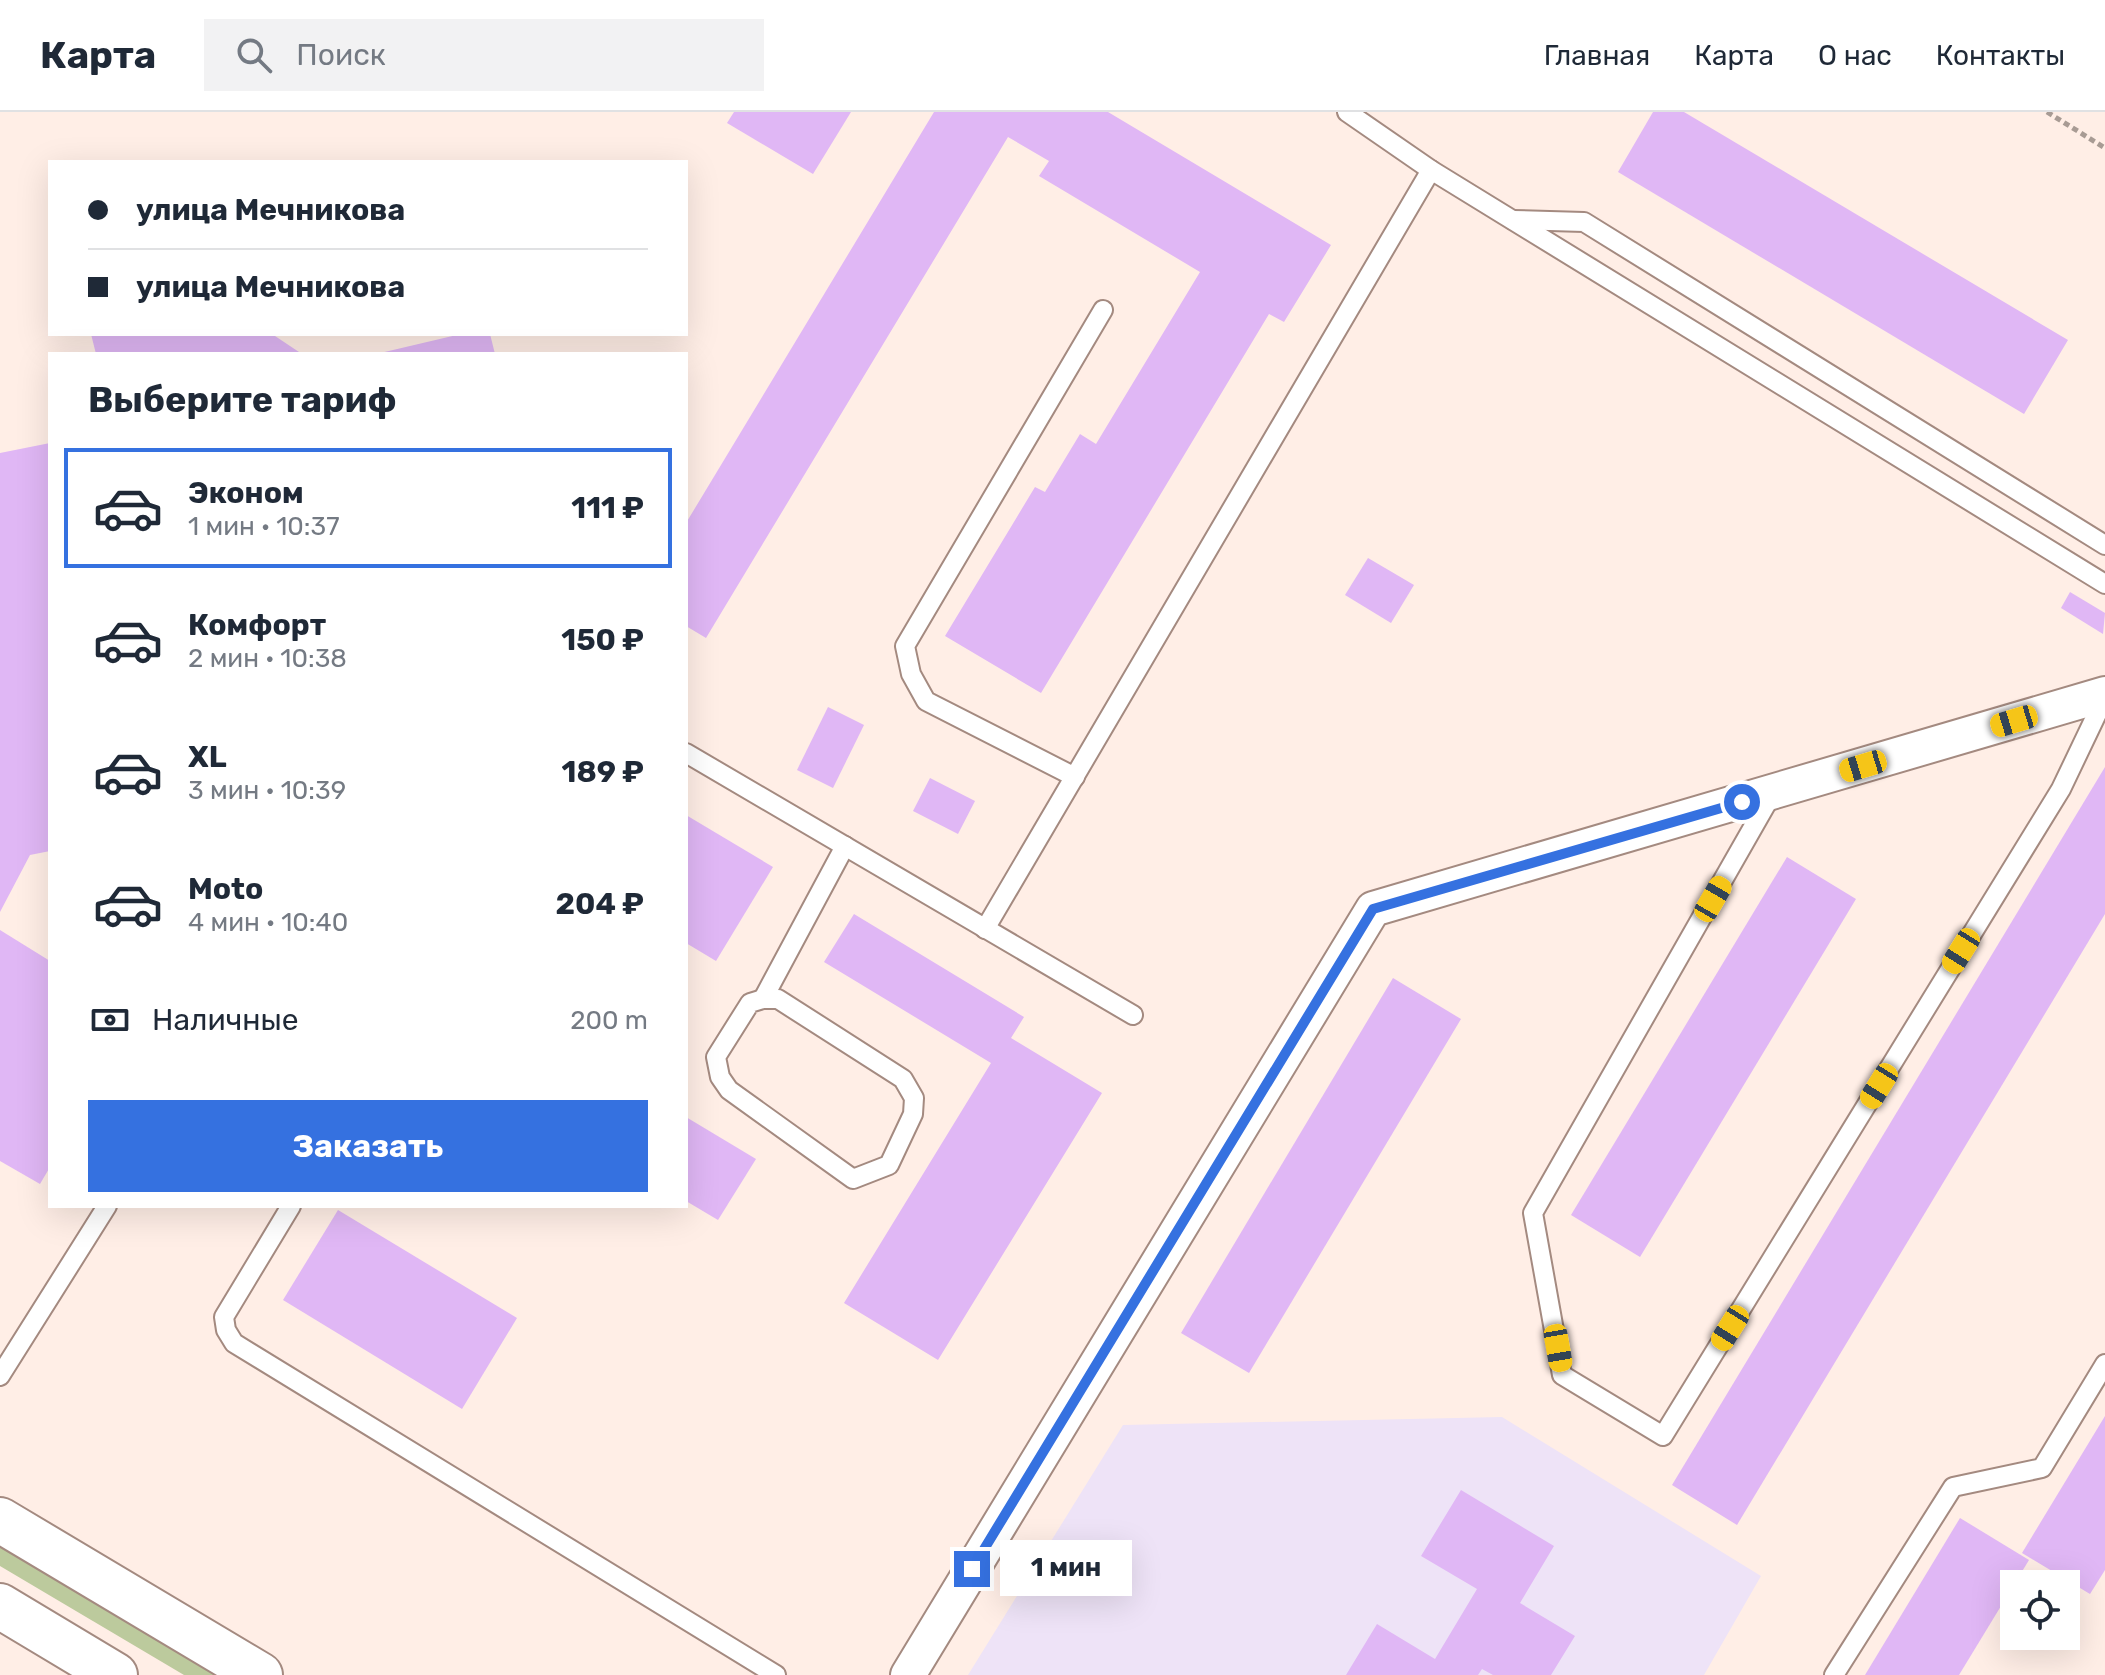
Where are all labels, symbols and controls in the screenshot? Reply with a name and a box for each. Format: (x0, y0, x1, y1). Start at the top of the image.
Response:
search box (204, 19, 764, 91)
text: Карта (40, 32, 156, 78)
icon: search (232, 33, 276, 77)
text: Поиск (296, 37, 386, 73)
text: Главная (1544, 39, 1650, 72)
text: Карта (1694, 39, 1774, 72)
text: О нас (1818, 39, 1892, 72)
text: Контакты (1936, 39, 2065, 72)
text: улица Мечникова (136, 192, 405, 228)
text: улица Мечникова (136, 269, 405, 305)
text: Выберите тариф (88, 378, 397, 421)
icon: car (92, 472, 164, 544)
text: Эконом (188, 475, 304, 511)
text: 111 ₽ (571, 490, 644, 526)
text: 1 мин · 10:37 (188, 511, 339, 542)
icon: car (92, 604, 164, 676)
text: Комфорт (188, 607, 326, 643)
text: 150 ₽ (561, 622, 644, 658)
text: 2 мин · 10:38 (188, 643, 347, 674)
car (1988, 703, 2040, 739)
icon: car (92, 736, 164, 808)
text: XL (188, 739, 227, 775)
car (1837, 748, 1889, 784)
text: 189 ₽ (562, 754, 644, 790)
text: 3 мин · 10:39 (188, 775, 346, 806)
route start (1724, 784, 1760, 820)
icon: car (92, 868, 164, 940)
text: Moto (188, 871, 263, 907)
car (1691, 872, 1735, 926)
text: 204 ₽ (556, 886, 644, 922)
text: 4 мин · 10:40 (188, 907, 348, 938)
car (1938, 924, 1984, 978)
icon: cash (88, 998, 132, 1042)
text: Наличные (152, 1002, 298, 1038)
text: 200 m (570, 1005, 648, 1036)
car (1856, 1059, 1902, 1113)
button: Заказать (88, 1100, 648, 1192)
car (1707, 1301, 1753, 1355)
car (1542, 1322, 1574, 1374)
callout: 1 мин (1000, 1541, 1132, 1597)
route end (954, 1551, 990, 1587)
text: 1 мин (1031, 1552, 1101, 1583)
map controls (2000, 1570, 2080, 1650)
button: locate (2000, 1570, 2080, 1650)

